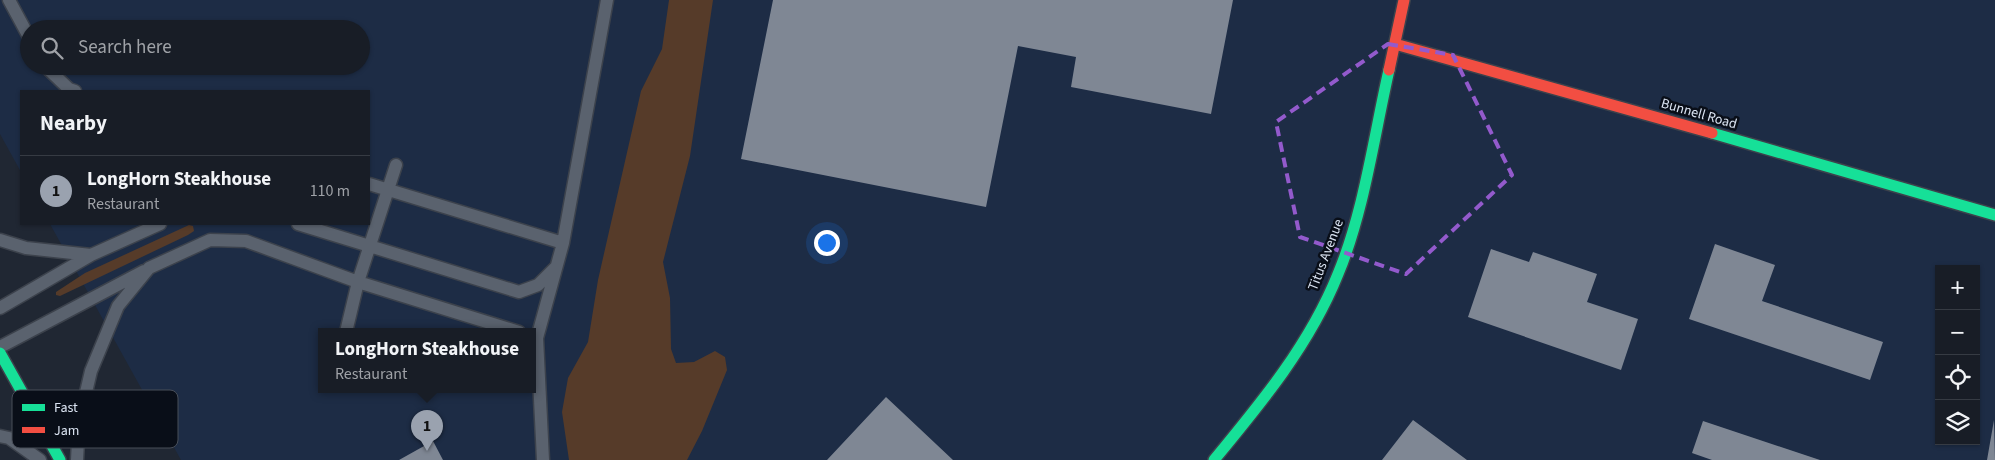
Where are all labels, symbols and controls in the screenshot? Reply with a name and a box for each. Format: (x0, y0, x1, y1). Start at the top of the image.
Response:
search box (20, 20, 370, 75)
icon: search (38, 34, 66, 62)
text: Search here (78, 34, 172, 61)
street label: Bunnell Road (1659, 94, 1739, 134)
text: Nearby (40, 108, 107, 138)
text: LongHorn Steakhouse (87, 166, 271, 193)
text: 1 (52, 180, 60, 202)
text: 110 m (310, 180, 350, 202)
text: Restaurant (87, 193, 160, 215)
street label: Titus Avenue (1303, 216, 1349, 294)
your location (814, 230, 840, 256)
map controls (1935, 265, 1980, 445)
button: + (1935, 265, 1980, 310)
button: − (1935, 310, 1980, 355)
popup (318, 328, 536, 393)
text: LongHorn Steakhouse (335, 336, 519, 363)
button: locate (1935, 355, 1980, 400)
text: Restaurant (335, 363, 407, 385)
legend (12, 390, 178, 448)
text: Fast (54, 398, 78, 418)
button: layers (1935, 400, 1980, 445)
pin: 1 (411, 410, 443, 451)
text: Jam (54, 421, 79, 441)

